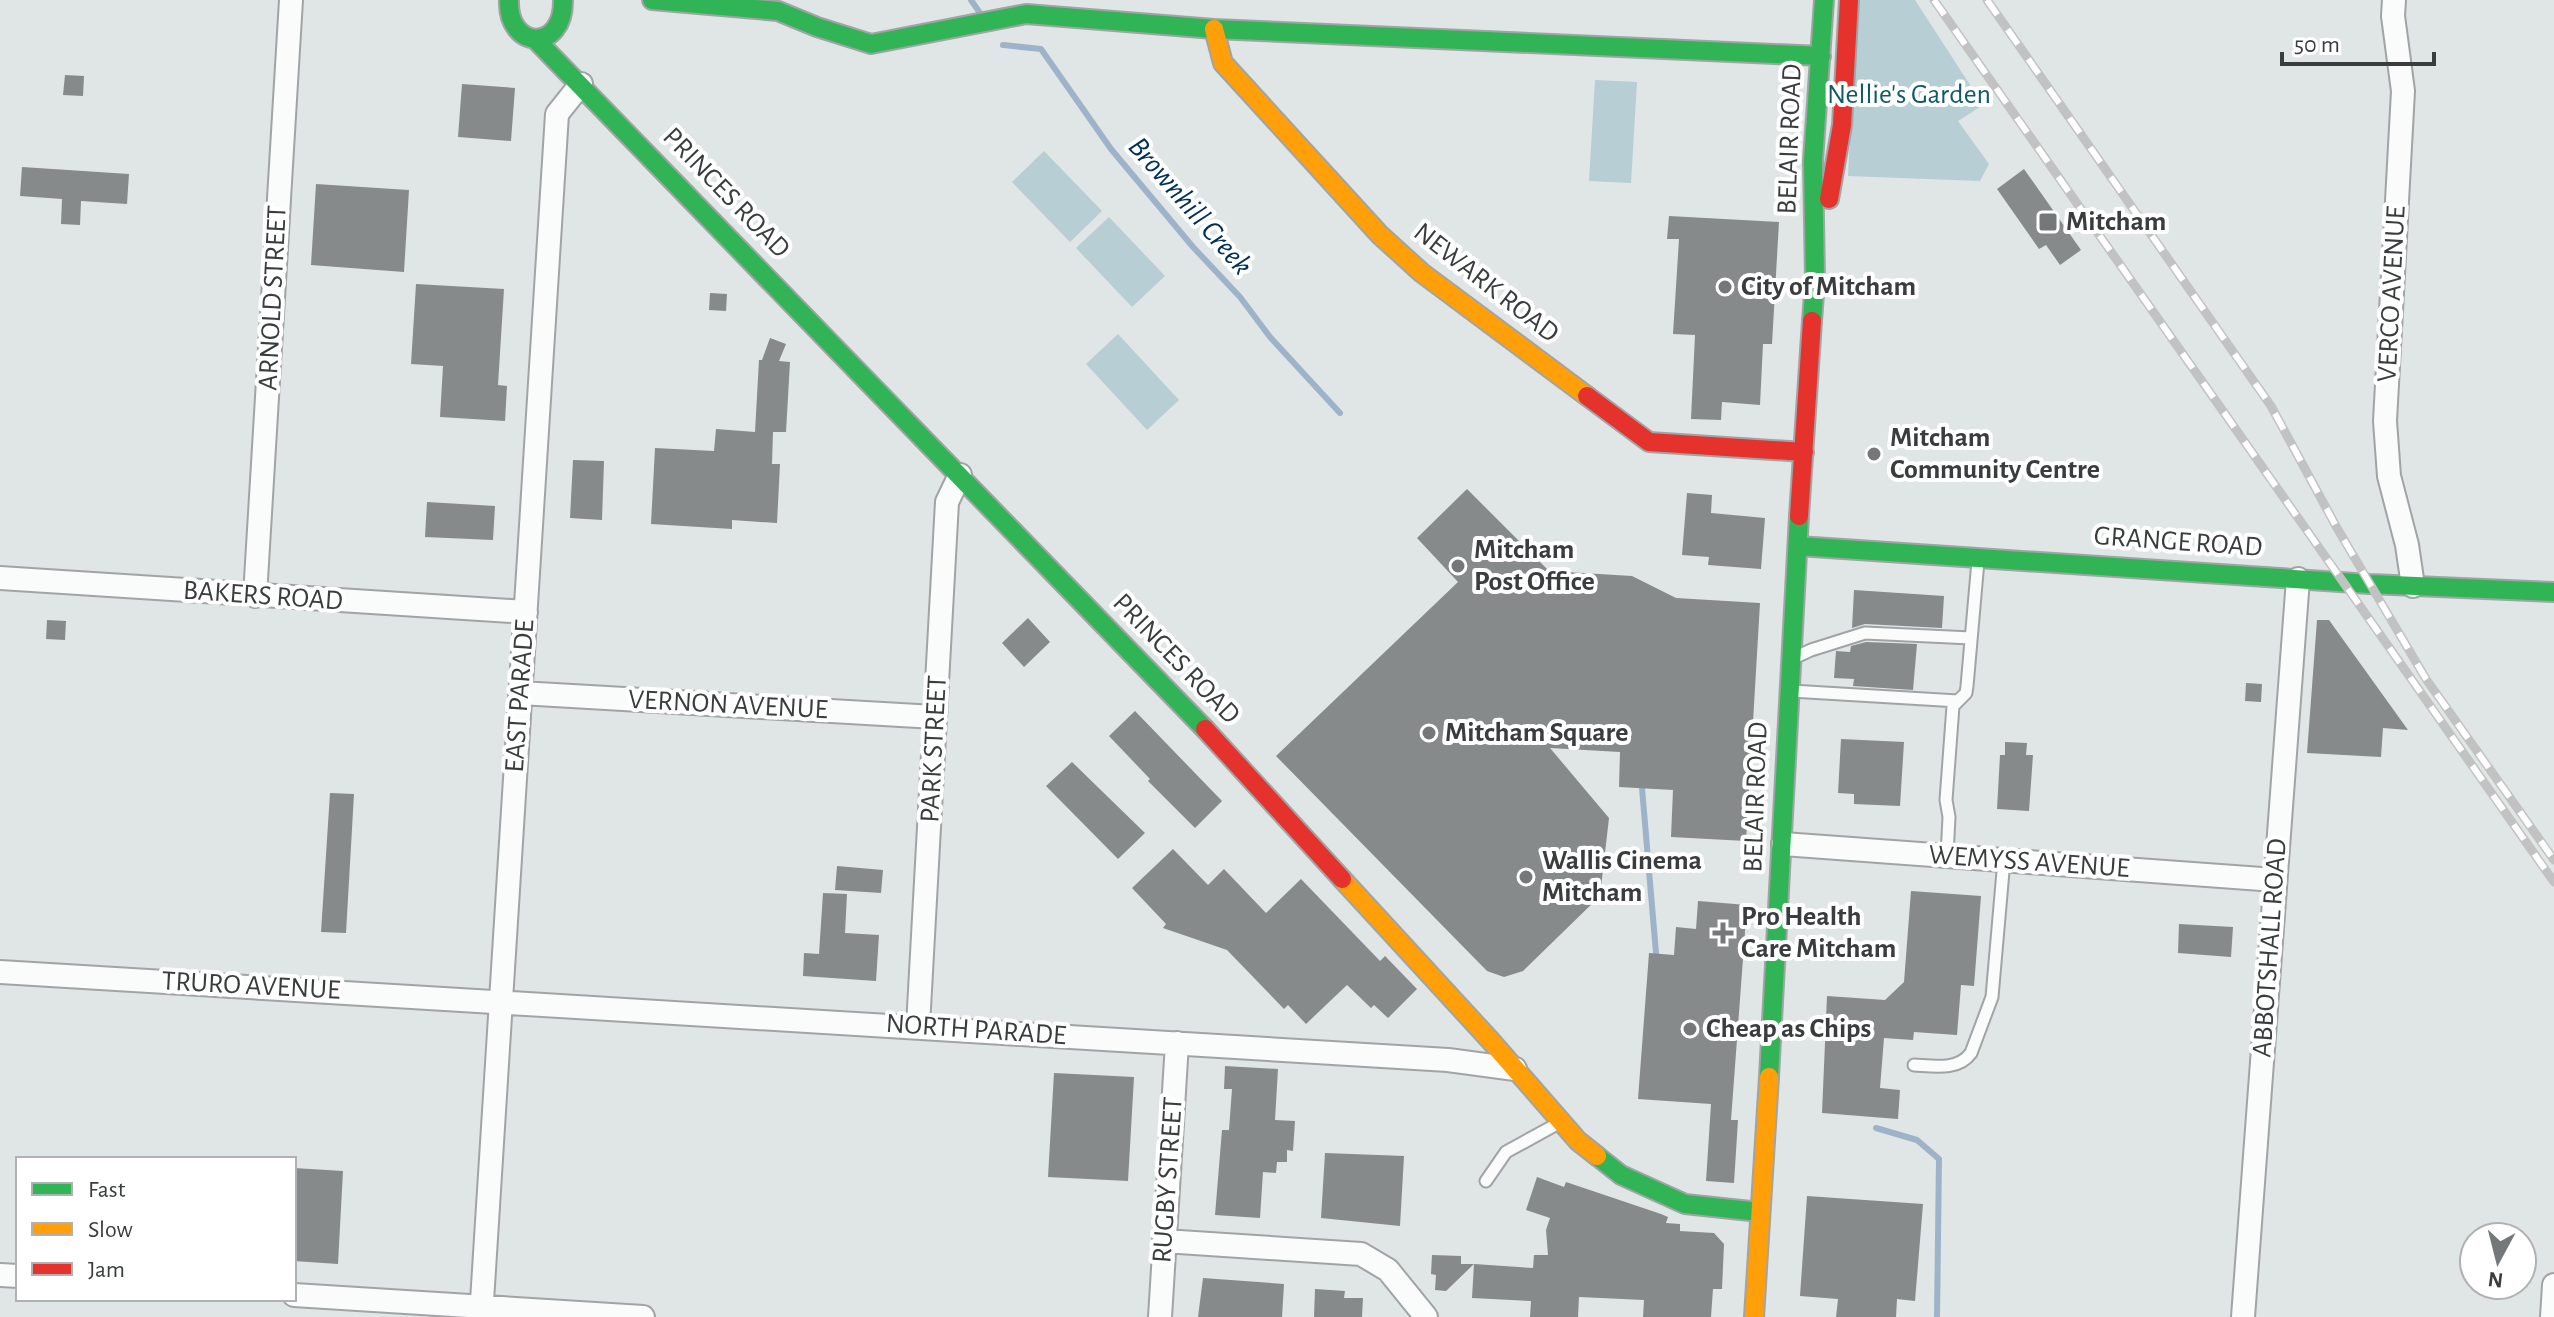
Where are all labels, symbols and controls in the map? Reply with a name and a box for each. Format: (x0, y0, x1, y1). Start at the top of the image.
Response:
scale bar (2282, 16, 2434, 66)
text: 50 m (2294, 33, 2340, 57)
street label: BELAIR ROAD (1773, 63, 1807, 215)
park label: Nellie's Garden (1827, 81, 1991, 109)
street label: PRINCES ROAD (657, 122, 795, 264)
water label: Brownhill Creek (1122, 131, 1258, 281)
street label: ARNOLD STREET (254, 204, 292, 391)
street label: VERCO AVENUE (2373, 205, 2411, 383)
place label: Mitcham (2066, 208, 2166, 236)
marker: Mitcham (2037, 211, 2059, 233)
street label: NEWARK ROAD (1408, 218, 1564, 348)
place label: City of Mitcham (1741, 273, 1916, 301)
marker: City of Mitcham (1716, 278, 1734, 296)
place label: Mitcham Community Centre (1890, 424, 2100, 484)
marker: Mitcham Community Centre (1865, 445, 1883, 463)
street label: GRANGE ROAD (2093, 522, 2263, 562)
place label: Mitcham Post Office (1474, 536, 1595, 596)
marker: Mitcham Post Office (1449, 557, 1467, 575)
street label: BAKERS ROAD (182, 576, 344, 616)
street label: PRINCES ROAD (1107, 588, 1245, 730)
street label: EAST PARADE (501, 618, 539, 774)
street label: PARK STREET (916, 674, 952, 823)
street label: VERNON AVENUE (627, 686, 829, 724)
place label: Mitcham Square (1445, 719, 1629, 747)
street label: BELAIR ROAD (1739, 721, 1773, 873)
marker: Mitcham Square (1420, 724, 1438, 742)
street label: ABBOTSHALL ROAD (2248, 838, 2292, 1058)
street label: WEMYSS AVENUE (1928, 841, 2130, 883)
place label: Wallis Cinema Mitcham (1542, 847, 1702, 907)
marker: Wallis Cinema Mitcham (1517, 868, 1535, 886)
place label: Pro Health Care Mitcham (1741, 903, 1896, 963)
marker: Pro Health Care Mitcham (1712, 922, 1734, 944)
street label: TRURO AVENUE (161, 967, 341, 1005)
street label: NORTH PARADE (885, 1010, 1067, 1050)
place label: Cheap as Chips (1706, 1015, 1871, 1043)
marker: Cheap as Chips (1681, 1020, 1699, 1038)
street label: RUGBY STREET (1148, 1096, 1188, 1264)
legend (16, 1157, 296, 1301)
text: Fast (88, 1178, 126, 1202)
text: Slow (88, 1218, 133, 1242)
north arrow (2458, 1221, 2538, 1301)
text: Jam (88, 1258, 125, 1282)
text: N (2487, 1268, 2505, 1292)

